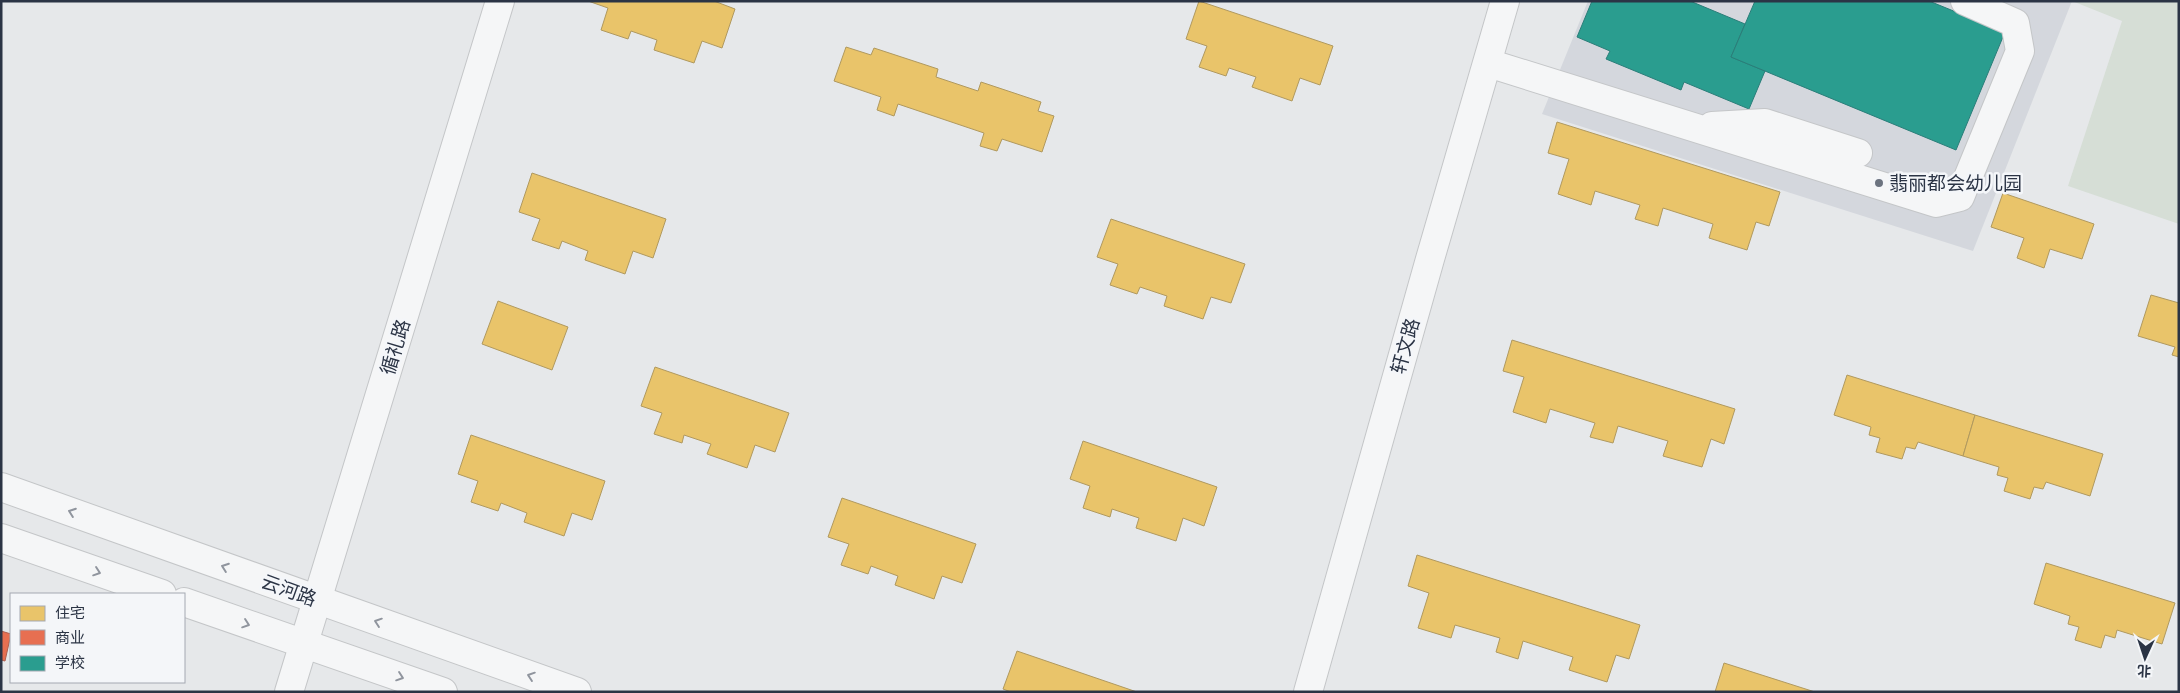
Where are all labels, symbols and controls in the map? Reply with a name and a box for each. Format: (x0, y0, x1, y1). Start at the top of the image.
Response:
place label: 翡丽都会幼儿园 (1889, 171, 2022, 195)
marker: 翡丽都会幼儿园 (1873, 177, 1885, 189)
street label: 轩文路 (1386, 315, 1424, 377)
street label: 循礼路 (375, 316, 415, 378)
one-way arrow (68, 508, 77, 518)
one-way arrow (221, 563, 230, 573)
one-way arrow (92, 566, 101, 576)
street label: 云河路 (258, 569, 320, 611)
legend (10, 593, 185, 683)
text: 住宅 (55, 603, 85, 622)
one-way arrow (242, 618, 250, 628)
one-way arrow (374, 618, 383, 628)
text: 商业 (55, 628, 85, 647)
north arrow (2120, 633, 2170, 683)
text: 学校 (55, 653, 85, 672)
text: 北 (2137, 662, 2152, 680)
one-way arrow (395, 671, 404, 681)
one-way arrow (528, 671, 536, 681)

